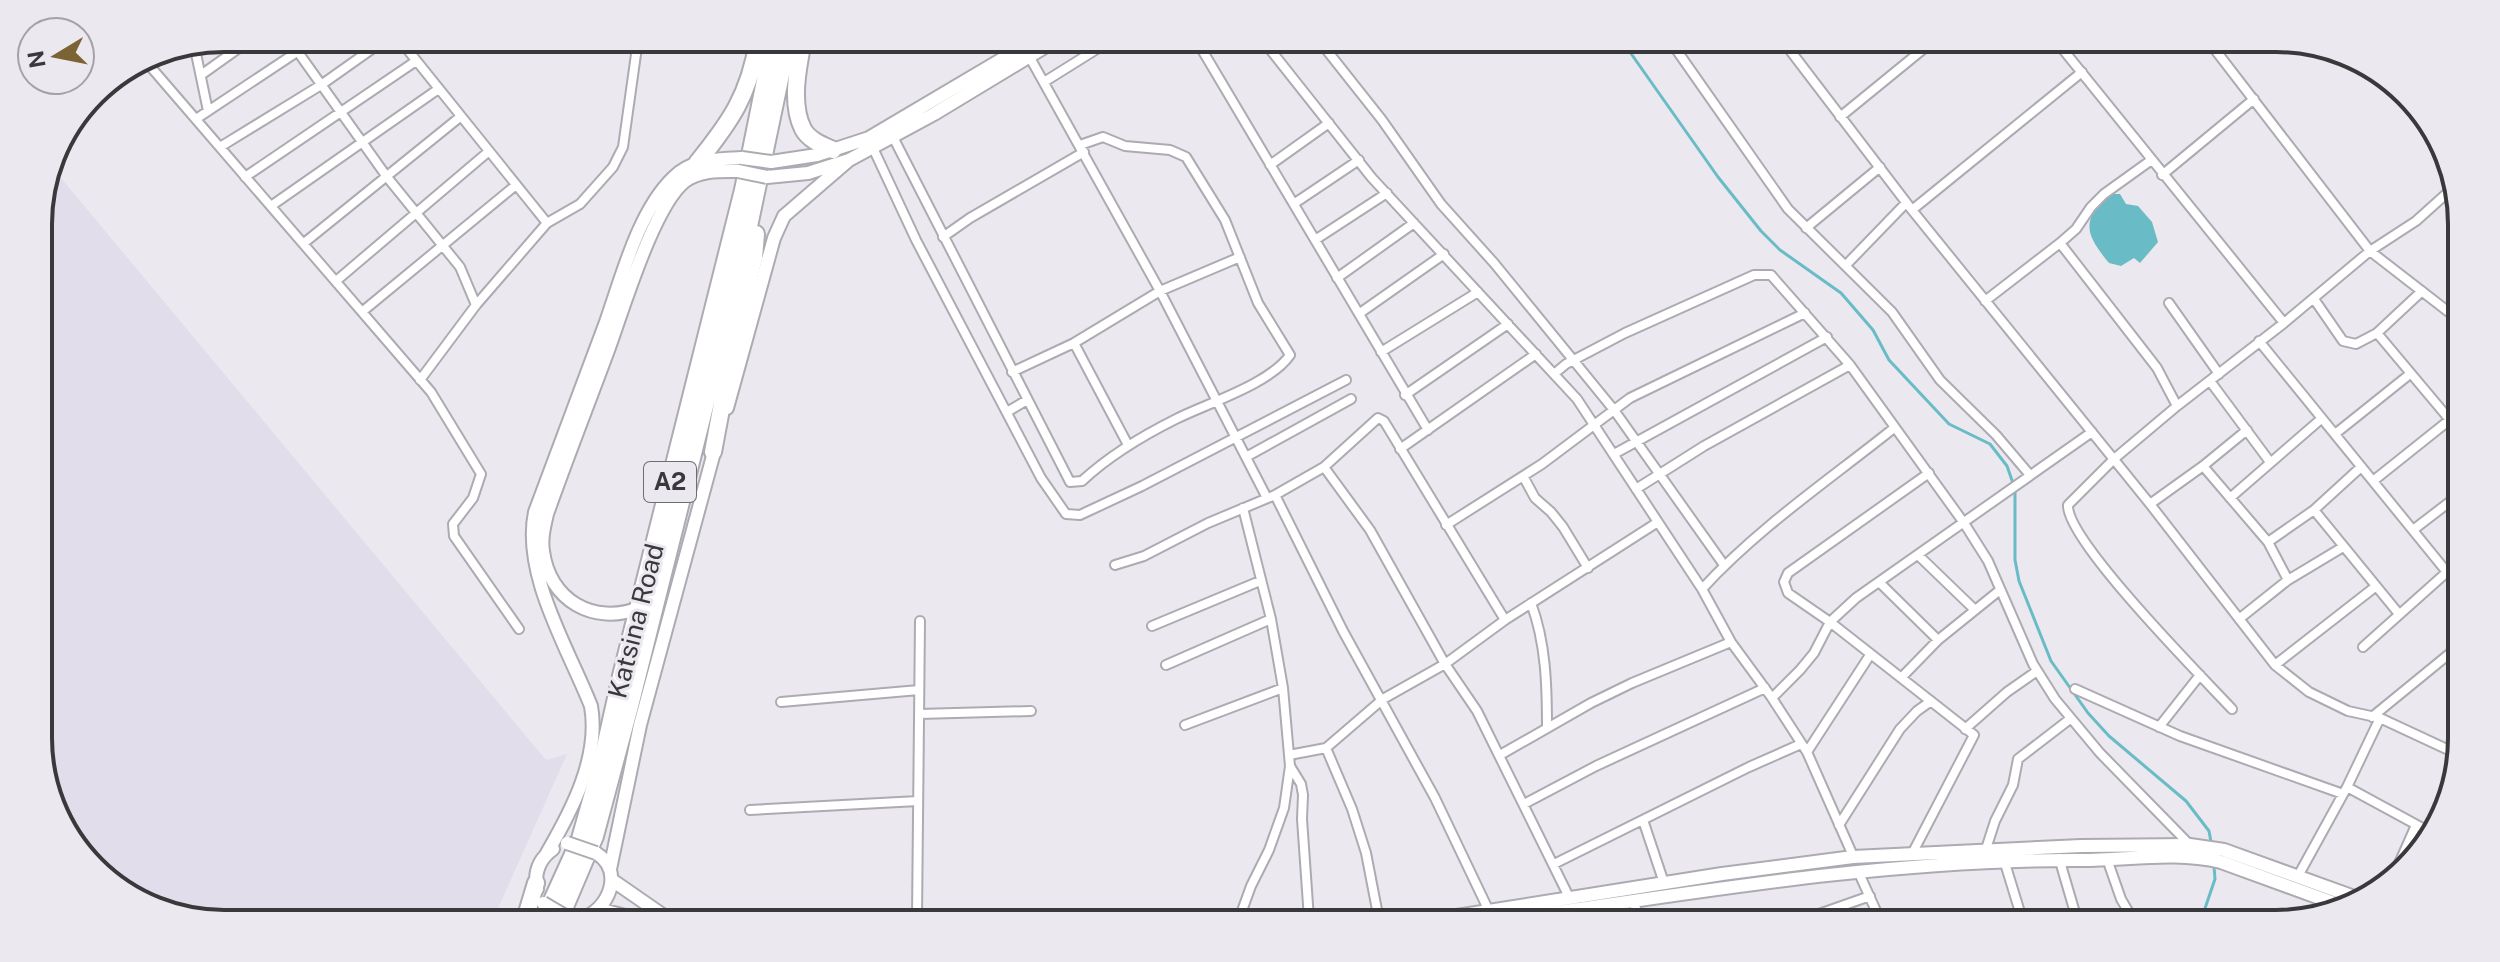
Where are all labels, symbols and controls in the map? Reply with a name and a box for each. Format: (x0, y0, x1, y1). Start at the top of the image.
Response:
north arrow (16, 16, 96, 96)
text: N (22, 49, 51, 70)
road number: A2 (644, 462, 696, 502)
street label: Katsina Road (601, 540, 670, 701)

